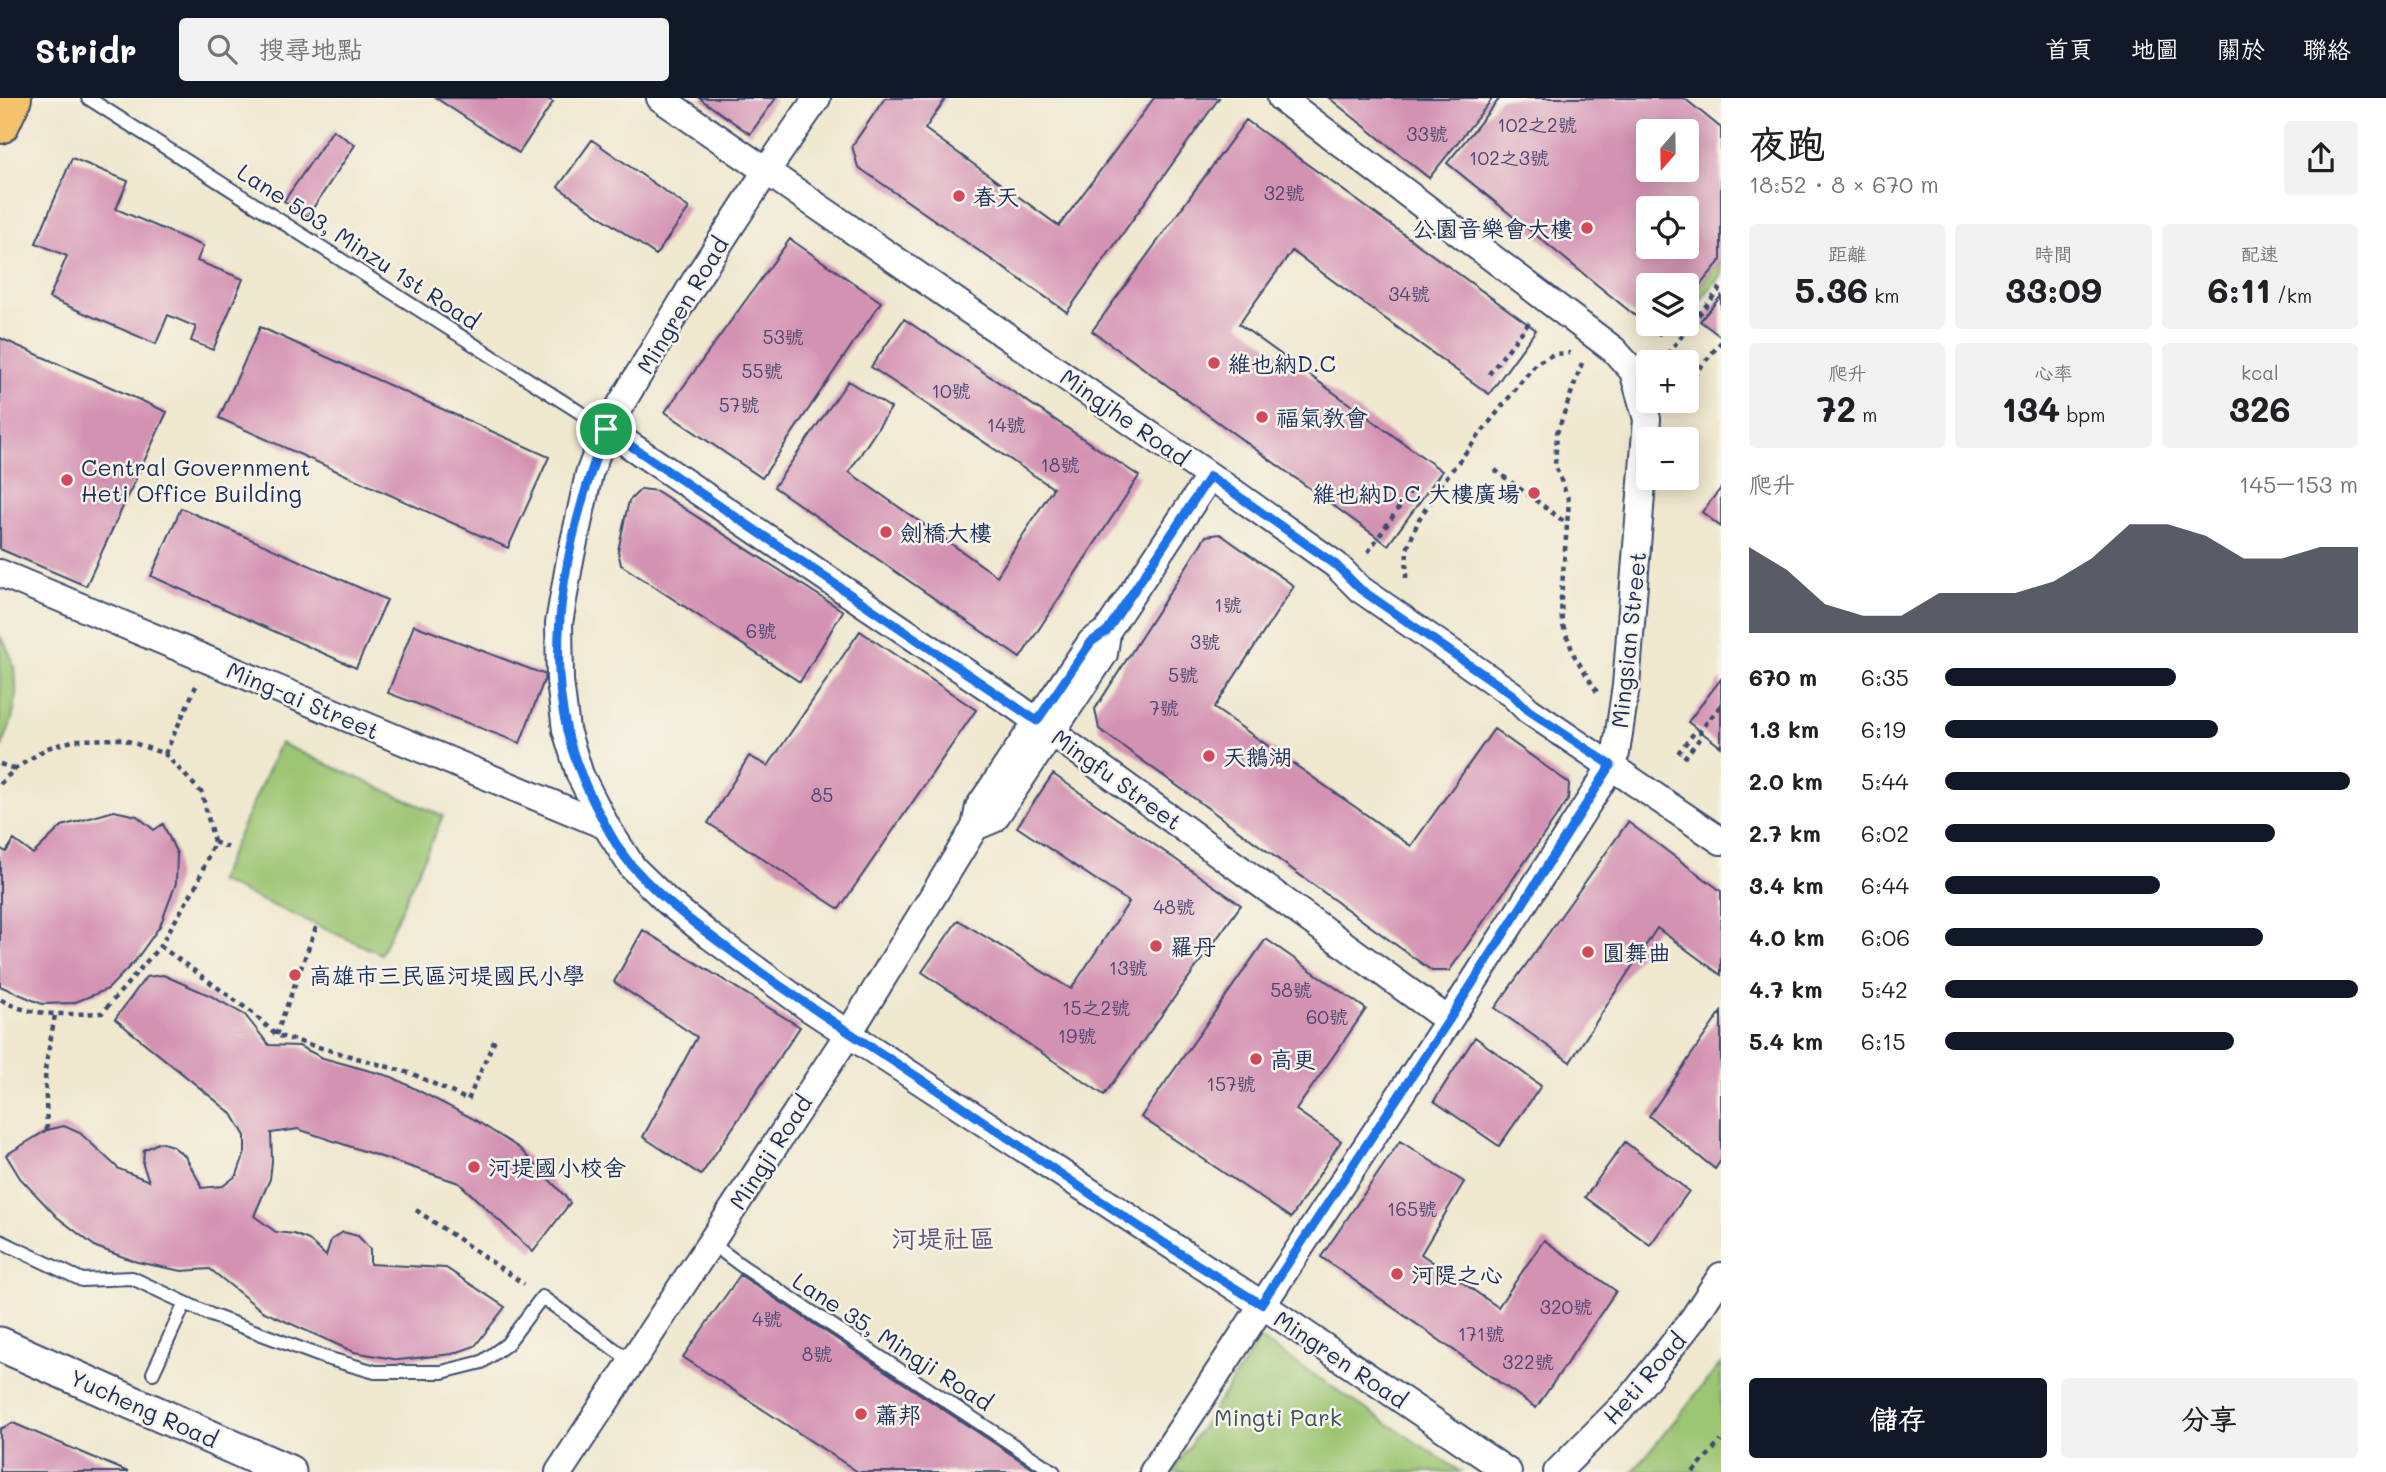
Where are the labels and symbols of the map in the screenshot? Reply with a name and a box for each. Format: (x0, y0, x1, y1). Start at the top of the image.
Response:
house number: 102之2號 (1497, 112, 1577, 137)
north arrow (1636, 119, 1699, 182)
house number: 33號 (1406, 121, 1448, 146)
house number: 102之3號 (1469, 145, 1549, 170)
street label: Lane 503, Minzu 1st Road (232, 156, 486, 336)
house number: 32號 (1264, 180, 1304, 205)
place label: 春天 (973, 181, 1019, 211)
marker: 春天 (951, 188, 967, 204)
place label: 公園音樂會大樓 (1412, 213, 1573, 243)
marker: 公園音樂會大樓 (1579, 220, 1595, 236)
street label: Mingren Road (629, 231, 735, 379)
house number: 34號 (1388, 281, 1430, 306)
house number: 53號 (762, 324, 804, 349)
place label: 維也納D.C (1228, 348, 1336, 378)
marker: 維也納D.C (1206, 355, 1222, 371)
house number: 55號 (741, 358, 783, 383)
street label: Mingjhe Road (1055, 361, 1195, 473)
house number: 10號 (931, 378, 971, 403)
house number: 57號 (719, 392, 759, 417)
pin (576, 399, 636, 459)
place label: 福氣教會 (1276, 402, 1368, 432)
marker: 福氣教會 (1254, 409, 1270, 425)
house number: 14號 (987, 412, 1025, 437)
place label: Central Government Heti Office Building (81, 452, 310, 508)
house number: 18號 (1041, 452, 1080, 477)
marker: Central Government Heti Office Building (59, 472, 75, 488)
place label: 維也納D.C 大樓廣場 (1313, 478, 1520, 508)
marker: 維也納D.C 大樓廣場 (1526, 485, 1542, 501)
place label: 劍橋大樓 (900, 517, 992, 547)
marker: 劍橋大樓 (878, 524, 894, 540)
street label: Mingsian Street (1604, 550, 1652, 730)
house number: 1號 (1214, 592, 1242, 617)
house number: 6號 (746, 618, 776, 643)
house number: 3號 (1190, 629, 1220, 654)
street label: Ming-ai Street (222, 654, 384, 746)
house number: 5號 (1168, 662, 1198, 687)
house number: 7號 (1149, 695, 1179, 720)
street label: Mingfu Street (1046, 722, 1188, 836)
place label: 天鵝湖 (1223, 741, 1292, 771)
marker: 天鵝湖 (1201, 748, 1217, 764)
house number: 85 (811, 782, 833, 807)
house number: 48號 (1153, 894, 1195, 919)
place label: 羅丹 (1170, 931, 1216, 961)
place label: 圓舞曲 (1602, 937, 1671, 967)
marker: 羅丹 (1148, 938, 1164, 954)
marker: 圓舞曲 (1580, 944, 1596, 960)
house number: 13號 (1109, 955, 1147, 980)
place label: 高雄市三民區河堤國民小學 (309, 960, 585, 990)
marker: 高雄市三民區河堤國民小學 (287, 967, 303, 983)
house number: 58號 (1270, 977, 1312, 1002)
house number: 15之2號 (1062, 995, 1130, 1020)
house number: 60號 (1306, 1004, 1348, 1029)
house number: 19號 (1058, 1023, 1096, 1048)
place label: 高更 (1270, 1044, 1316, 1074)
marker: 高更 (1248, 1051, 1264, 1067)
house number: 157號 (1206, 1071, 1256, 1096)
street label: Mingji Road (722, 1089, 818, 1215)
place label: 河堤國小校舍 (488, 1152, 626, 1182)
marker: 河堤國小校舍 (466, 1159, 482, 1175)
house number: 165號 (1387, 1196, 1437, 1221)
district label: 河堤社區 (891, 1221, 995, 1255)
place label: 河隄之心 (1411, 1259, 1503, 1289)
street label: Lane 35, Mingji Road (787, 1265, 999, 1417)
marker: 河隄之心 (1389, 1266, 1405, 1282)
house number: 320號 (1540, 1294, 1592, 1319)
street label: Mingren Road (1269, 1303, 1413, 1415)
house number: 4號 (752, 1306, 782, 1331)
house number: 171號 (1458, 1321, 1504, 1346)
street label: Heti Road (1596, 1326, 1692, 1430)
house number: 8號 (802, 1341, 832, 1366)
house number: 322號 (1502, 1349, 1554, 1374)
street label: Yucheng Road (65, 1362, 223, 1454)
place label: 蕭邦 (875, 1399, 921, 1429)
park label: Mingti Park (1214, 1402, 1342, 1432)
marker: 蕭邦 (853, 1406, 869, 1422)

